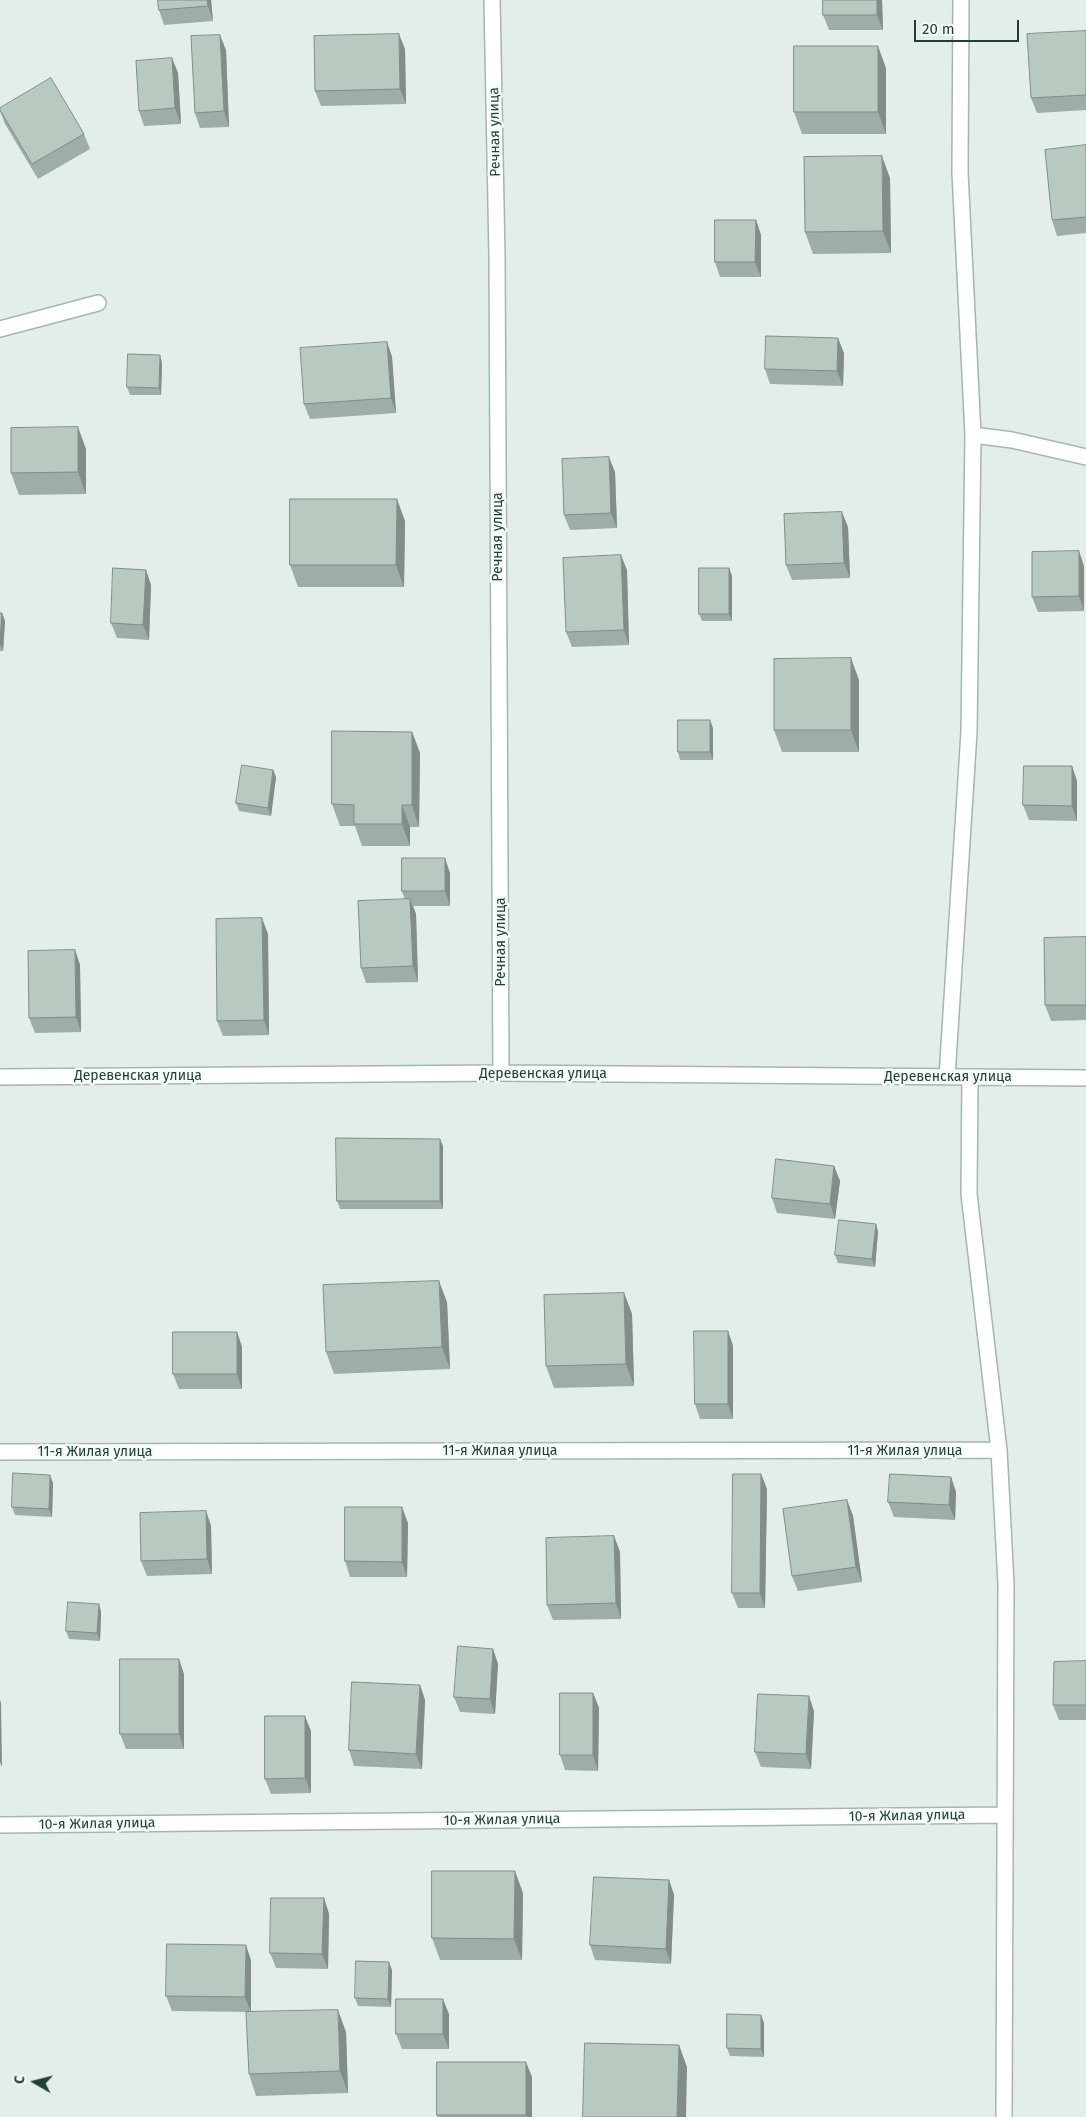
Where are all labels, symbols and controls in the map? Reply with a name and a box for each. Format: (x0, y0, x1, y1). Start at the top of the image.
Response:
scale bar (916, 10, 1021, 42)
text: 20 m (922, 20, 955, 38)
street label: Речная улица (486, 87, 504, 177)
street label: Речная улица (490, 492, 506, 582)
street label: Речная улица (493, 897, 509, 987)
street label: Деревенская улица (479, 1066, 607, 1082)
street label: Деревенская улица (74, 1068, 202, 1084)
street label: Деревенская улица (884, 1069, 1012, 1085)
street label: 11-я Жилая улица (443, 1443, 557, 1459)
street label: 11-я Жилая улица (848, 1443, 962, 1459)
street label: 11-я Жилая улица (38, 1444, 152, 1460)
street label: 10-я Жилая улица (848, 1807, 966, 1825)
street label: 10-я Жилая улица (443, 1811, 561, 1829)
street label: 10-я Жилая улица (38, 1815, 156, 1833)
north arrow (10, 2057, 60, 2107)
text: С (11, 2075, 29, 2085)

